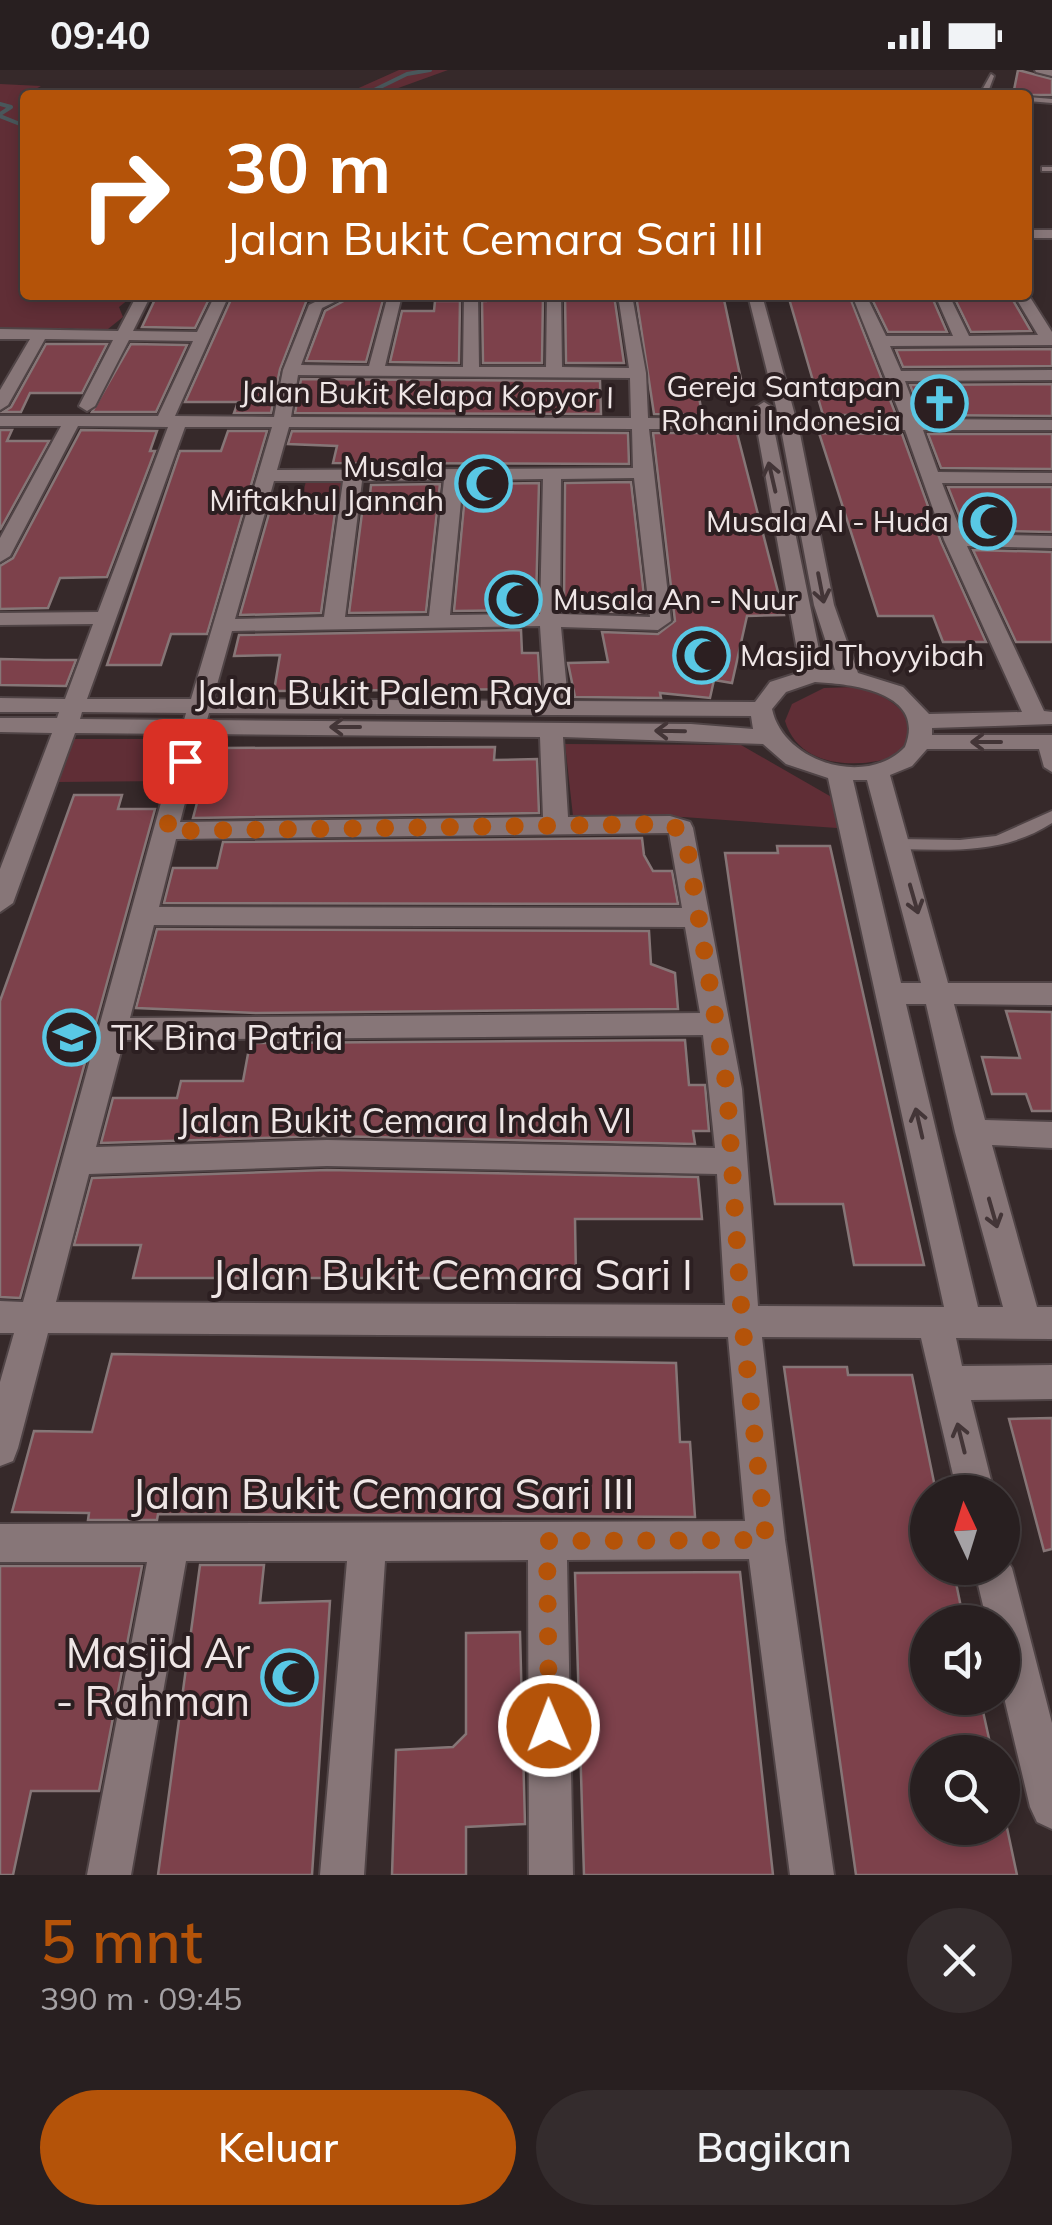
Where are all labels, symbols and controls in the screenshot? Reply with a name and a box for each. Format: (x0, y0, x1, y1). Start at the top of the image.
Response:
text: 09:40 (50, 11, 151, 59)
text: 30 m (225, 123, 391, 211)
icon: right (60, 130, 190, 260)
text: Jalan Bukit Cemara Sari III (225, 210, 764, 266)
place label: Gereja Santapan Rohani Indonesia (661, 367, 901, 439)
street label: Jalan Bukit Kelapa Kopyor I (240, 372, 614, 416)
church icon: Gereja Santapan Rohani Indonesia (910, 374, 970, 434)
place label: Musala Miftakhul Jannah (209, 447, 444, 519)
mosque icon: Musala Miftakhul Jannah (453, 454, 513, 514)
one-way arrow (762, 462, 781, 494)
mosque icon: Musala Al - Huda (958, 492, 1018, 552)
place label: Musala Al - Huda (706, 502, 949, 540)
mosque icon: Musala An - Nuur (484, 570, 544, 630)
one-way arrow (813, 572, 832, 604)
place label: Musala An - Nuur (553, 580, 798, 618)
mosque icon: Masjid Thoyyibah (671, 626, 731, 686)
place label: Masjid Thoyyibah (740, 636, 984, 674)
street label: Jalan Bukit Palem Raya (195, 670, 573, 714)
one-way arrow (329, 718, 362, 736)
pin (143, 719, 228, 804)
one-way arrow (654, 721, 686, 740)
one-way arrow (971, 732, 1004, 752)
icon: arrive (158, 734, 213, 789)
one-way arrow (906, 882, 924, 914)
school or university icon: TK Bina Patria (42, 1008, 102, 1068)
place label: TK Bina Patria (111, 1015, 343, 1059)
street label: Jalan Bukit Cemara Indah VI (178, 1098, 632, 1142)
one-way arrow (909, 1108, 927, 1140)
one-way arrow (985, 1197, 1003, 1229)
street label: Jalan Bukit Cemara Sari I (211, 1248, 693, 1301)
one-way arrow (951, 1423, 970, 1454)
street label: Jalan Bukit Cemara Sari III (131, 1467, 635, 1520)
north arrow (910, 1475, 1020, 1585)
map controls (910, 1475, 1020, 1845)
button: sound (910, 1605, 1020, 1715)
place label: Masjid Ar - Rahman (56, 1626, 251, 1727)
mosque icon: Masjid Ar - Rahman (259, 1647, 319, 1707)
position arrow (497, 1674, 601, 1778)
button: search (910, 1735, 1020, 1845)
text: 5 mnt (40, 1903, 203, 1978)
button: close (907, 1908, 1012, 2013)
text: 390 m · 09:45 (40, 1978, 242, 2018)
button: Keluar (40, 2090, 516, 2205)
button: Bagikan (536, 2090, 1012, 2205)

